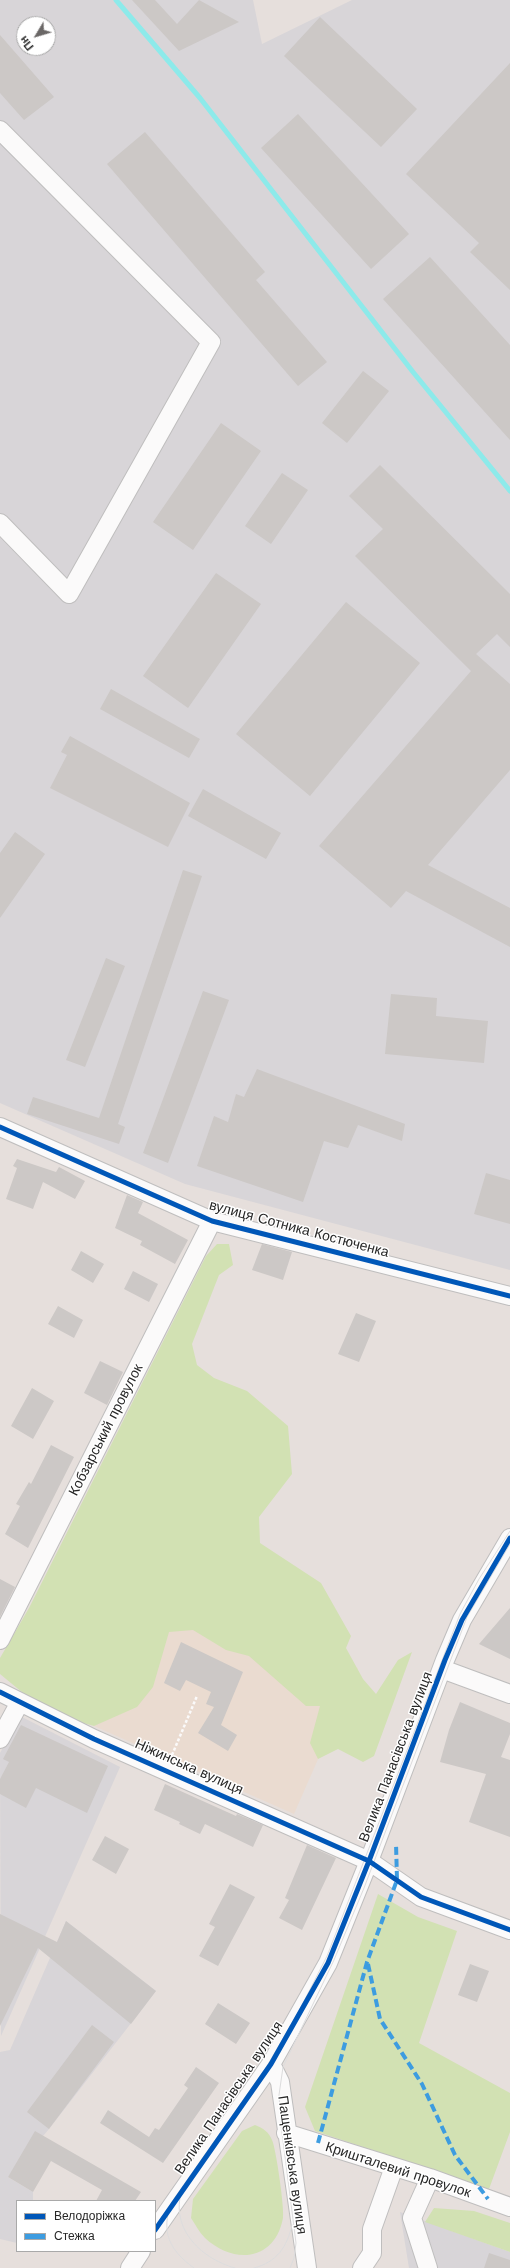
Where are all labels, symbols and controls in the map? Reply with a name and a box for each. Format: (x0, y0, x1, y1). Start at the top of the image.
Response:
north arrow (16, 16, 56, 56)
text: Пн (17, 33, 37, 53)
street label: вулиця Сотника Костюченка (207, 1197, 391, 1261)
street label: Кобзарський провулок (65, 1361, 147, 1499)
street label: Велика Панасівська вулиця (356, 1669, 436, 1845)
street label: Ніжинська вулиця (132, 1736, 246, 1798)
street label: Велика Панасівська вулиця (171, 2018, 287, 2178)
street label: Пащенківська вулиця (274, 2095, 310, 2235)
street label: Кришталевий провулок (323, 2139, 473, 2201)
legend (16, 2200, 156, 2252)
text: Велодоріжка (54, 2209, 125, 2223)
text: Стежка (54, 2229, 95, 2243)

